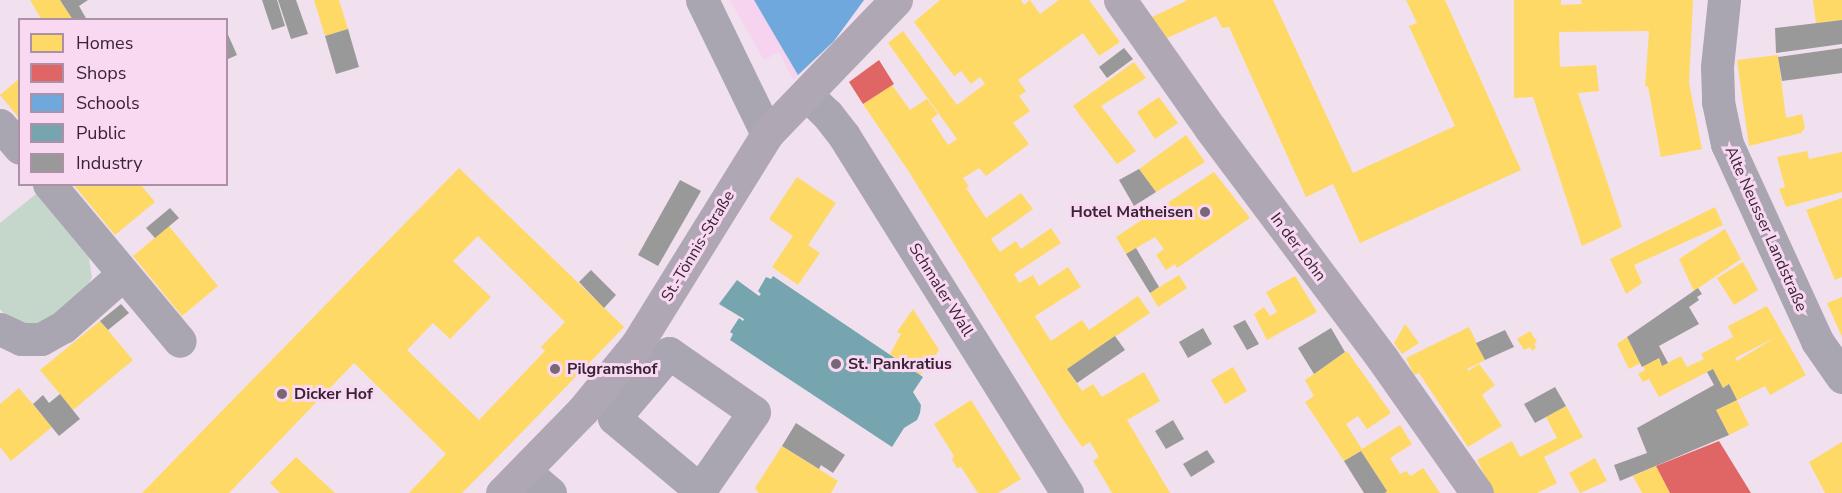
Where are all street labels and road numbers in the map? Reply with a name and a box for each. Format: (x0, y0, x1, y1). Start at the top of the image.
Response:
street label: Alte Neusser Landstraße (1721, 143, 1811, 315)
street label: St.-Tönnis-Straße (657, 187, 739, 305)
street label: In der Lohn (1266, 209, 1330, 285)
street label: Schmaler Wall (905, 240, 977, 340)

